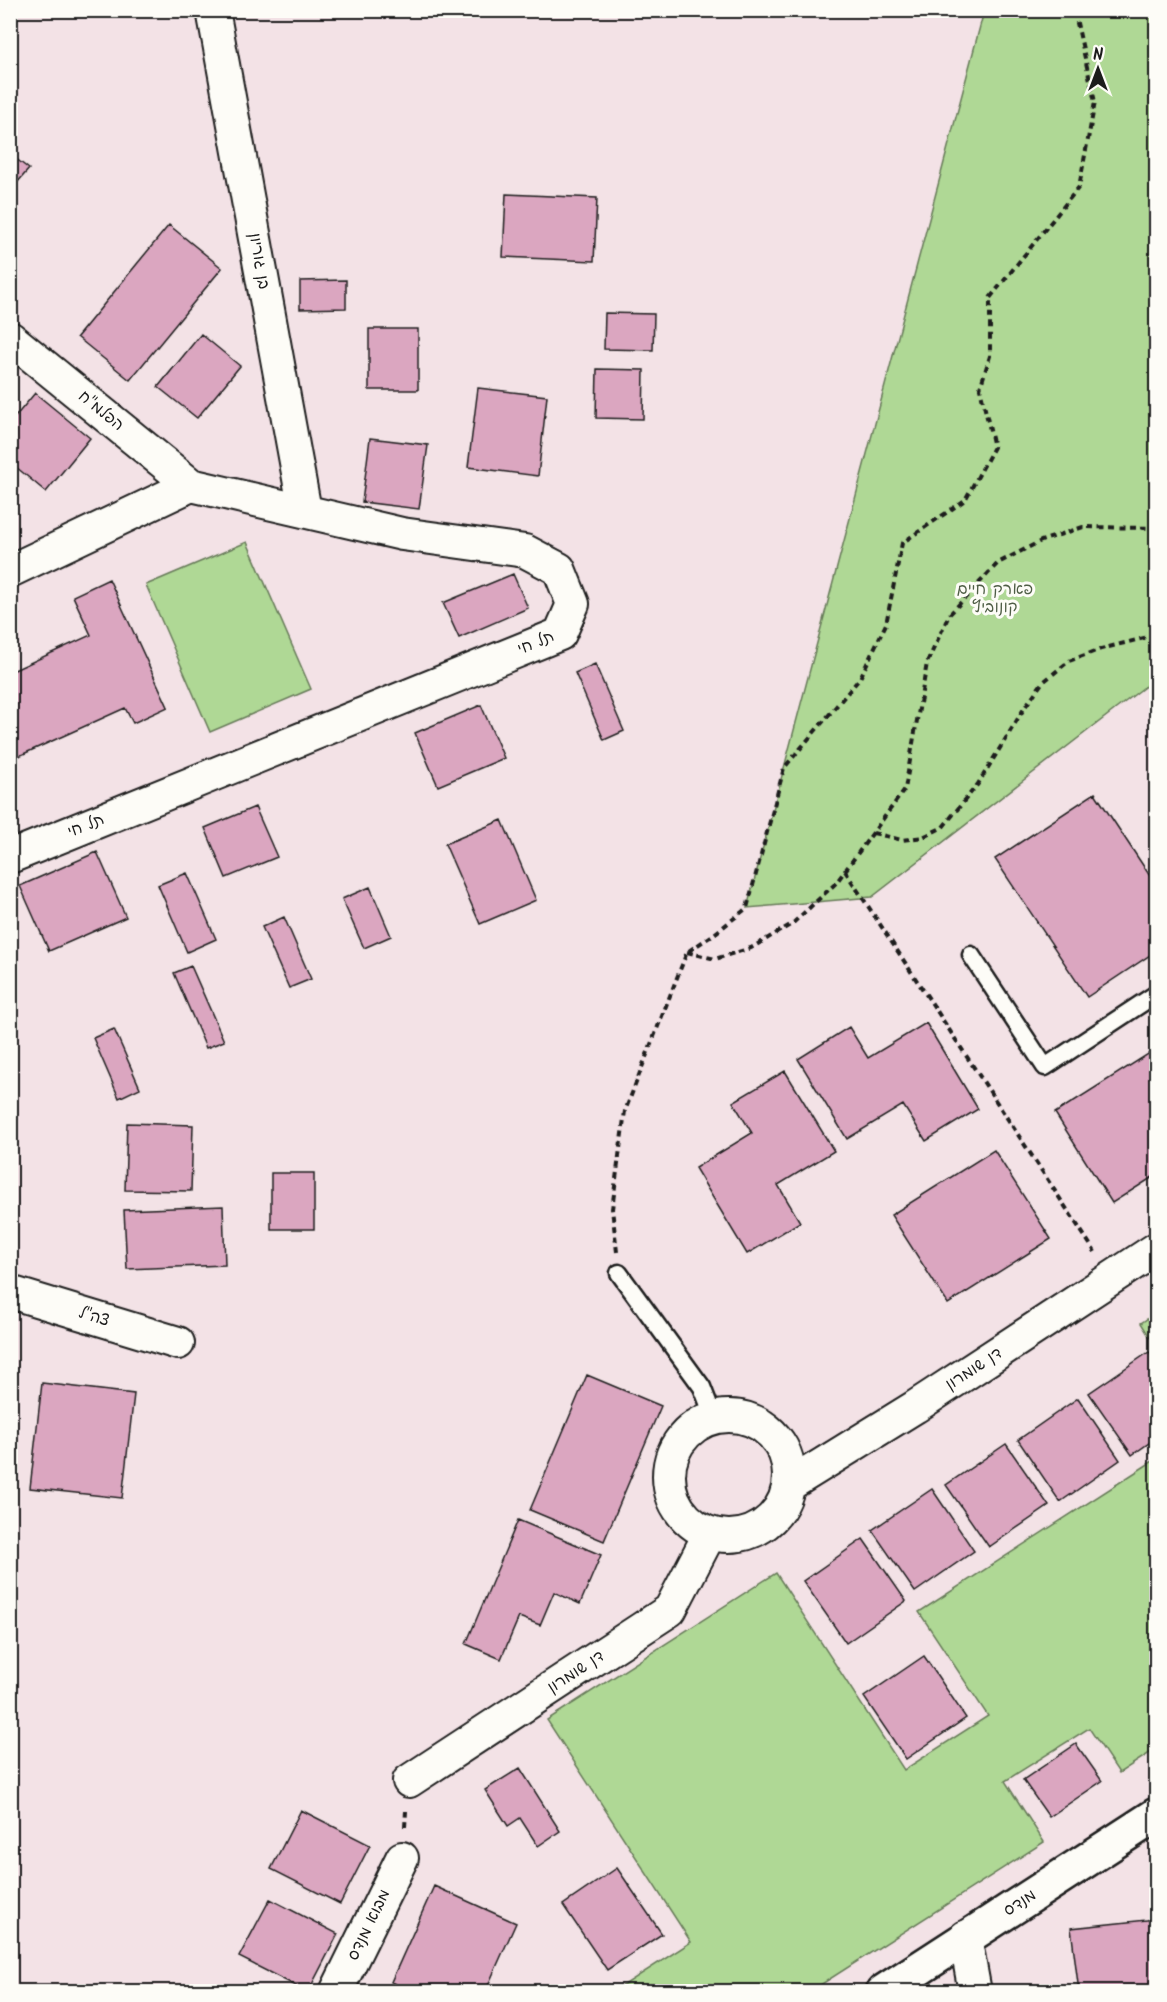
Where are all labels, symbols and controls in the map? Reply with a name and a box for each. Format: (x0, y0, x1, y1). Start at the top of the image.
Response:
north arrow (1068, 39, 1128, 99)
text: N (1093, 43, 1103, 68)
street label: בן גוריון (242, 231, 276, 291)
street label: הפלמ"ח (73, 385, 129, 437)
park label: פארק חיים קונוביץ (957, 577, 1033, 620)
street label: תל חי (514, 624, 558, 662)
street label: תל חי (64, 807, 108, 845)
street label: צה"ל (76, 1301, 112, 1333)
street label: דן שומרון (941, 1341, 1007, 1397)
street label: דן שומרון (543, 1644, 609, 1700)
street label: מנדס (999, 1883, 1041, 1923)
street label: מבוא מנדס (341, 1885, 397, 1965)

